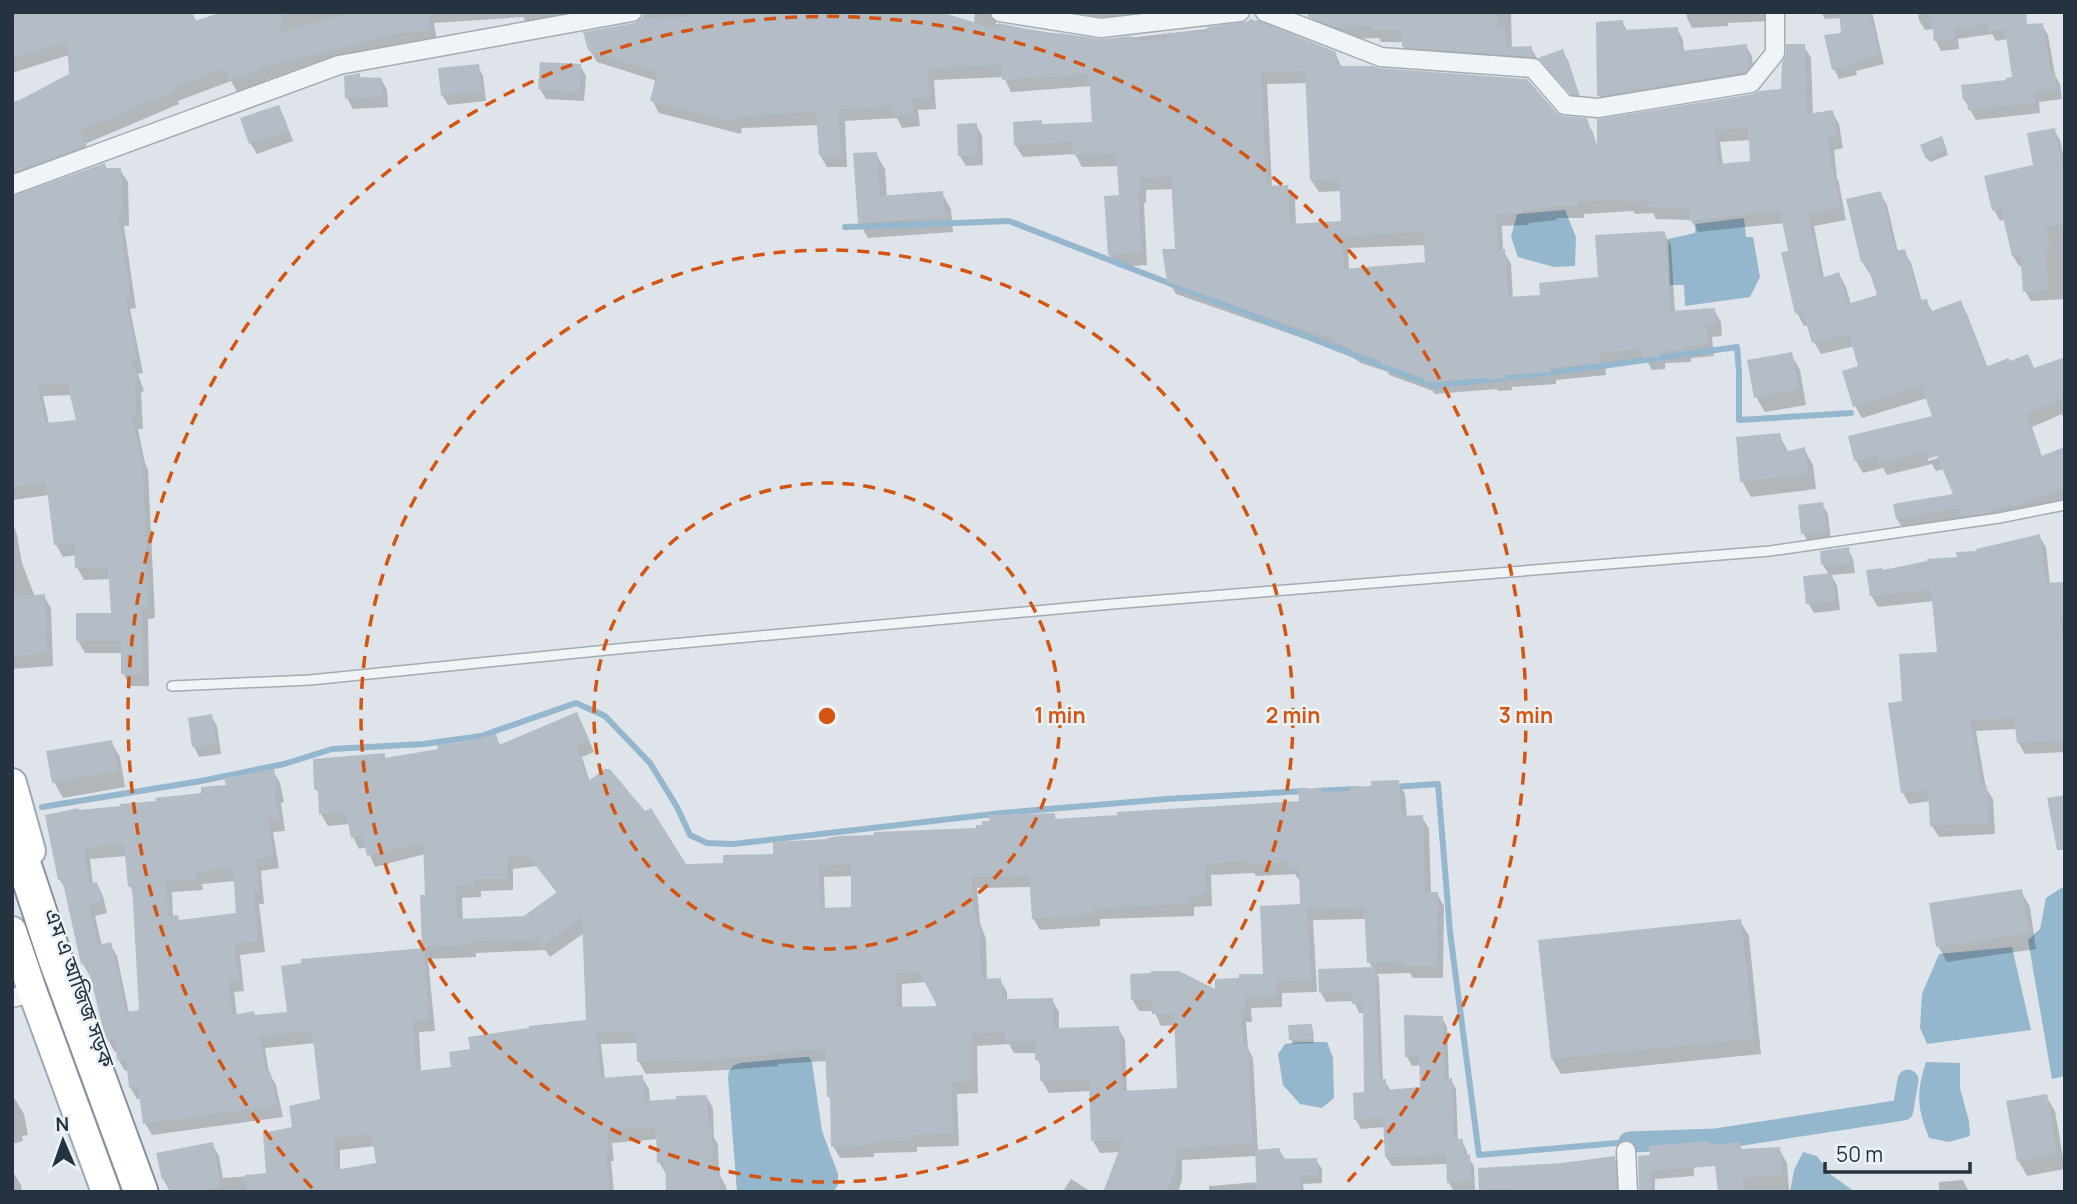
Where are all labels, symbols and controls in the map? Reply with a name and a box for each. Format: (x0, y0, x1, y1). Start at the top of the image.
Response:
text: 1 min (1034, 701, 1086, 729)
text: 2 min (1266, 701, 1320, 729)
text: 3 min (1499, 701, 1553, 729)
centre of rings (815, 704, 839, 728)
street label: এম এ আজিজ সড়ক (38, 904, 122, 1072)
north arrow (28, 1106, 98, 1176)
text: N (55, 1111, 70, 1137)
scale bar (1825, 1130, 1970, 1174)
text: 50 m (1836, 1140, 1883, 1168)

